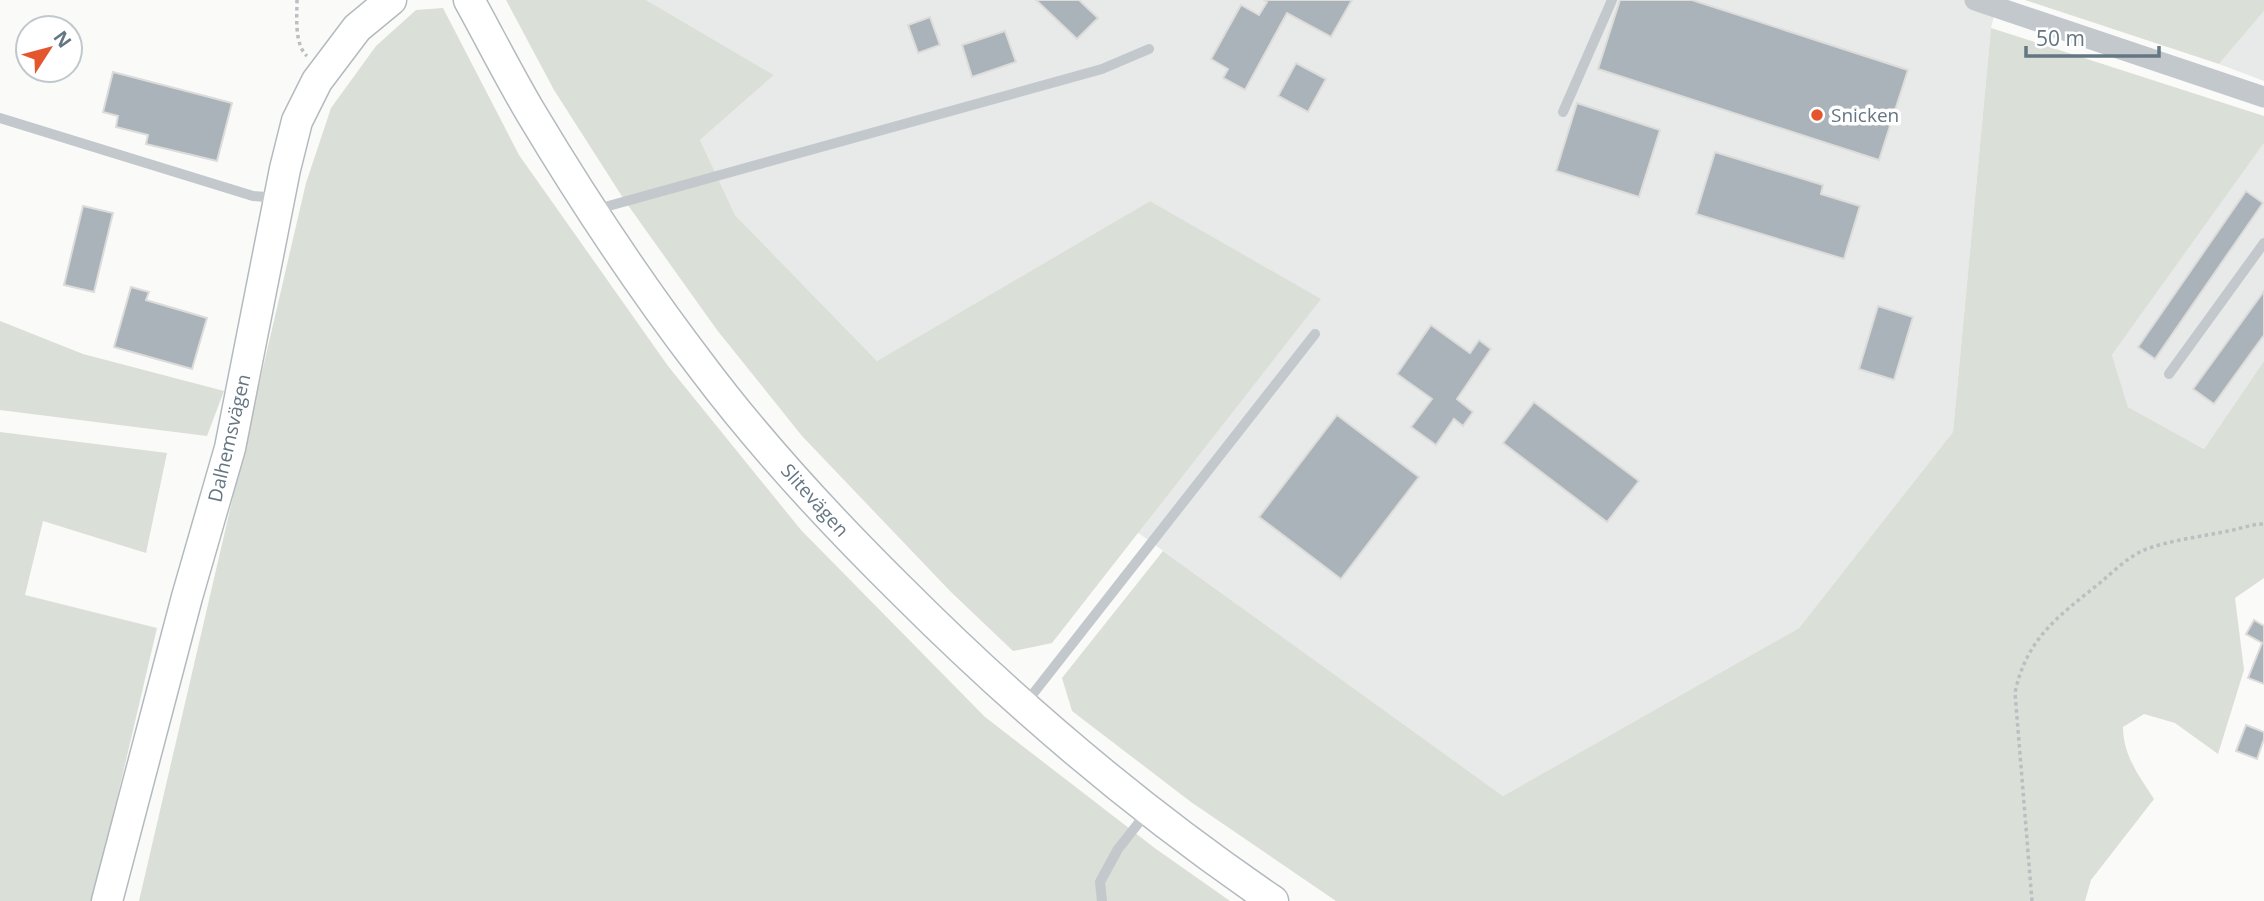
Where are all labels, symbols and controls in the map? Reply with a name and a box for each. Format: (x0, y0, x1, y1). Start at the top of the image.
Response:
north arrow (14, 14, 84, 84)
scale bar (2026, 14, 2159, 58)
text: 50 m (2036, 24, 2085, 52)
text: N (48, 25, 78, 53)
place label: Snicken (1831, 102, 1899, 128)
marker: Snicken (1809, 107, 1825, 123)
street label: Dalhemsvägen (202, 371, 256, 505)
street label: Slitevägen (775, 458, 855, 542)

